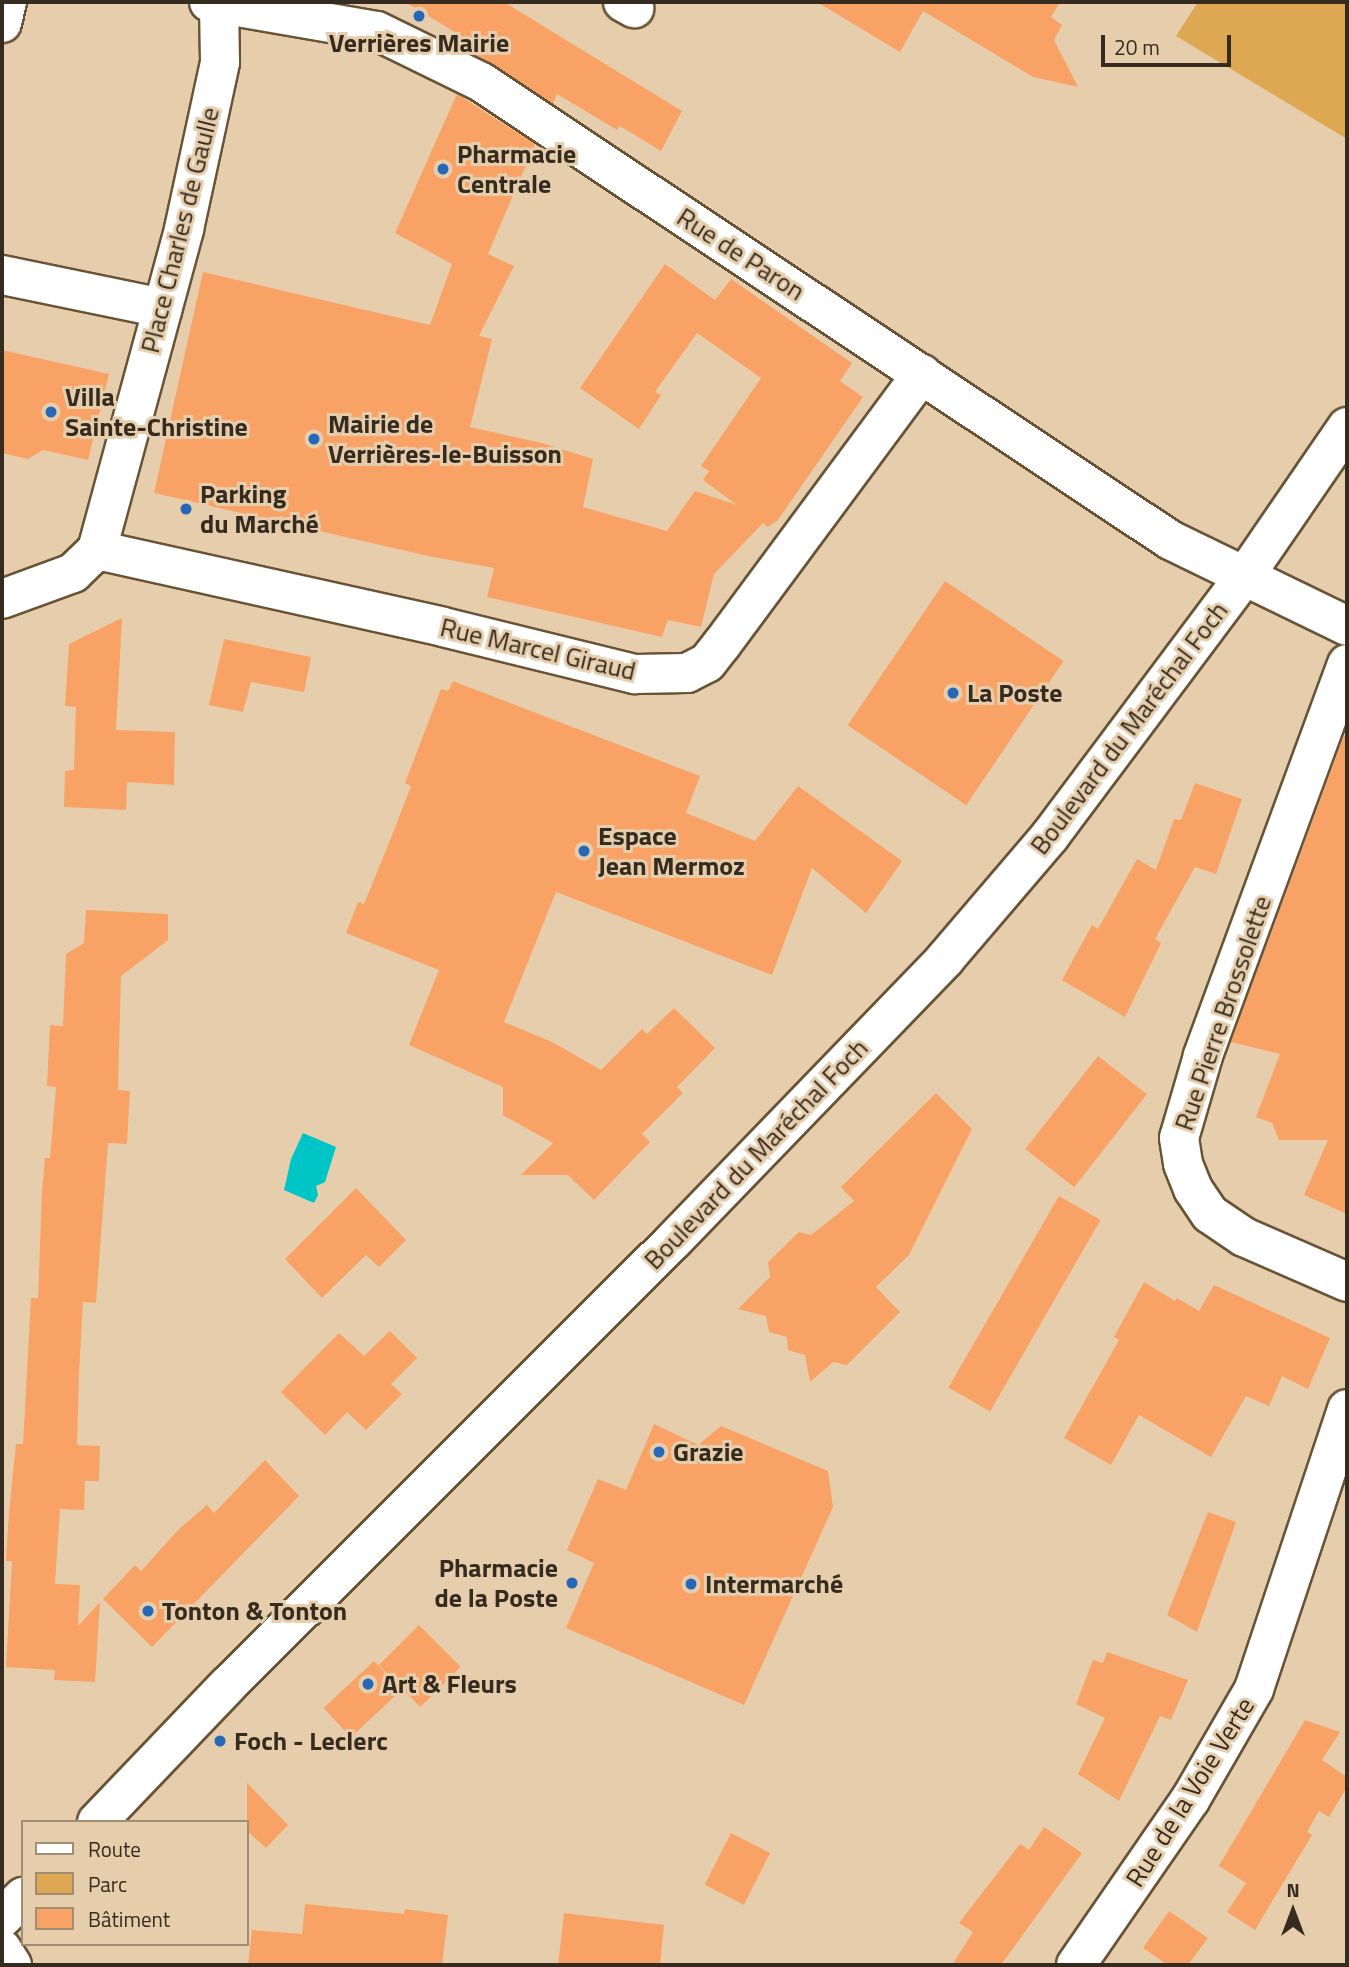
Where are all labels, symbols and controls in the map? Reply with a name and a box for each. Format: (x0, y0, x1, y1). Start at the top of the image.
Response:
marker: Verrières Mairie (411, 8, 427, 24)
scale bar (1104, 21, 1234, 65)
place label: Verrières Mairie (329, 27, 509, 59)
text: 20 m (1114, 31, 1160, 63)
street label: Place Charles de Gaulle (134, 104, 226, 356)
place label: Pharmacie Centrale (457, 138, 576, 200)
marker: Pharmacie Centrale (435, 161, 451, 177)
street label: Rue de Paron (671, 201, 811, 307)
place label: Villa Sainte-Christine (65, 381, 248, 442)
marker: Villa Sainte-Christine (43, 404, 59, 420)
place label: Mairie de Verrières-le-Buisson (328, 408, 562, 470)
marker: Mairie de Verrières-le-Buisson (306, 431, 322, 447)
place label: Parking du Marché (200, 478, 319, 540)
marker: Parking du Marché (178, 501, 194, 517)
street label: Boulevard du Maréchal Foch (1024, 596, 1234, 860)
street label: Rue Marcel Giraud (437, 611, 639, 687)
place label: La Poste (967, 677, 1062, 709)
marker: La Poste (945, 685, 961, 701)
place label: Espace Jean Mermoz (598, 820, 745, 882)
marker: Espace Jean Mermoz (576, 843, 592, 859)
street label: Rue Pierre Brossolette (1168, 892, 1278, 1134)
street label: Boulevard du Maréchal Foch (638, 1032, 874, 1276)
place label: Grazie (673, 1436, 744, 1468)
marker: Grazie (651, 1444, 667, 1460)
place label: Pharmacie de la Poste (435, 1552, 558, 1614)
place label: Intermarché (705, 1568, 843, 1600)
marker: Pharmacie de la Poste (564, 1575, 580, 1591)
marker: Intermarché (683, 1576, 699, 1592)
place label: Tonton & Tonton (162, 1595, 347, 1627)
marker: Tonton & Tonton (140, 1603, 156, 1619)
place label: Art & Fleurs (382, 1668, 517, 1700)
marker: Art & Fleurs (360, 1676, 376, 1692)
street label: Rue de la Voie Verte (1119, 1692, 1261, 1892)
place label: Foch - Leclerc (234, 1725, 388, 1757)
marker: Foch - Leclerc (212, 1733, 228, 1749)
legend (21, 1820, 248, 1946)
text: Route (88, 1833, 141, 1865)
text: Parc (88, 1868, 127, 1900)
text: N (1286, 1875, 1300, 1904)
north arrow (1258, 1876, 1328, 1946)
text: Bâtiment (88, 1903, 170, 1935)

